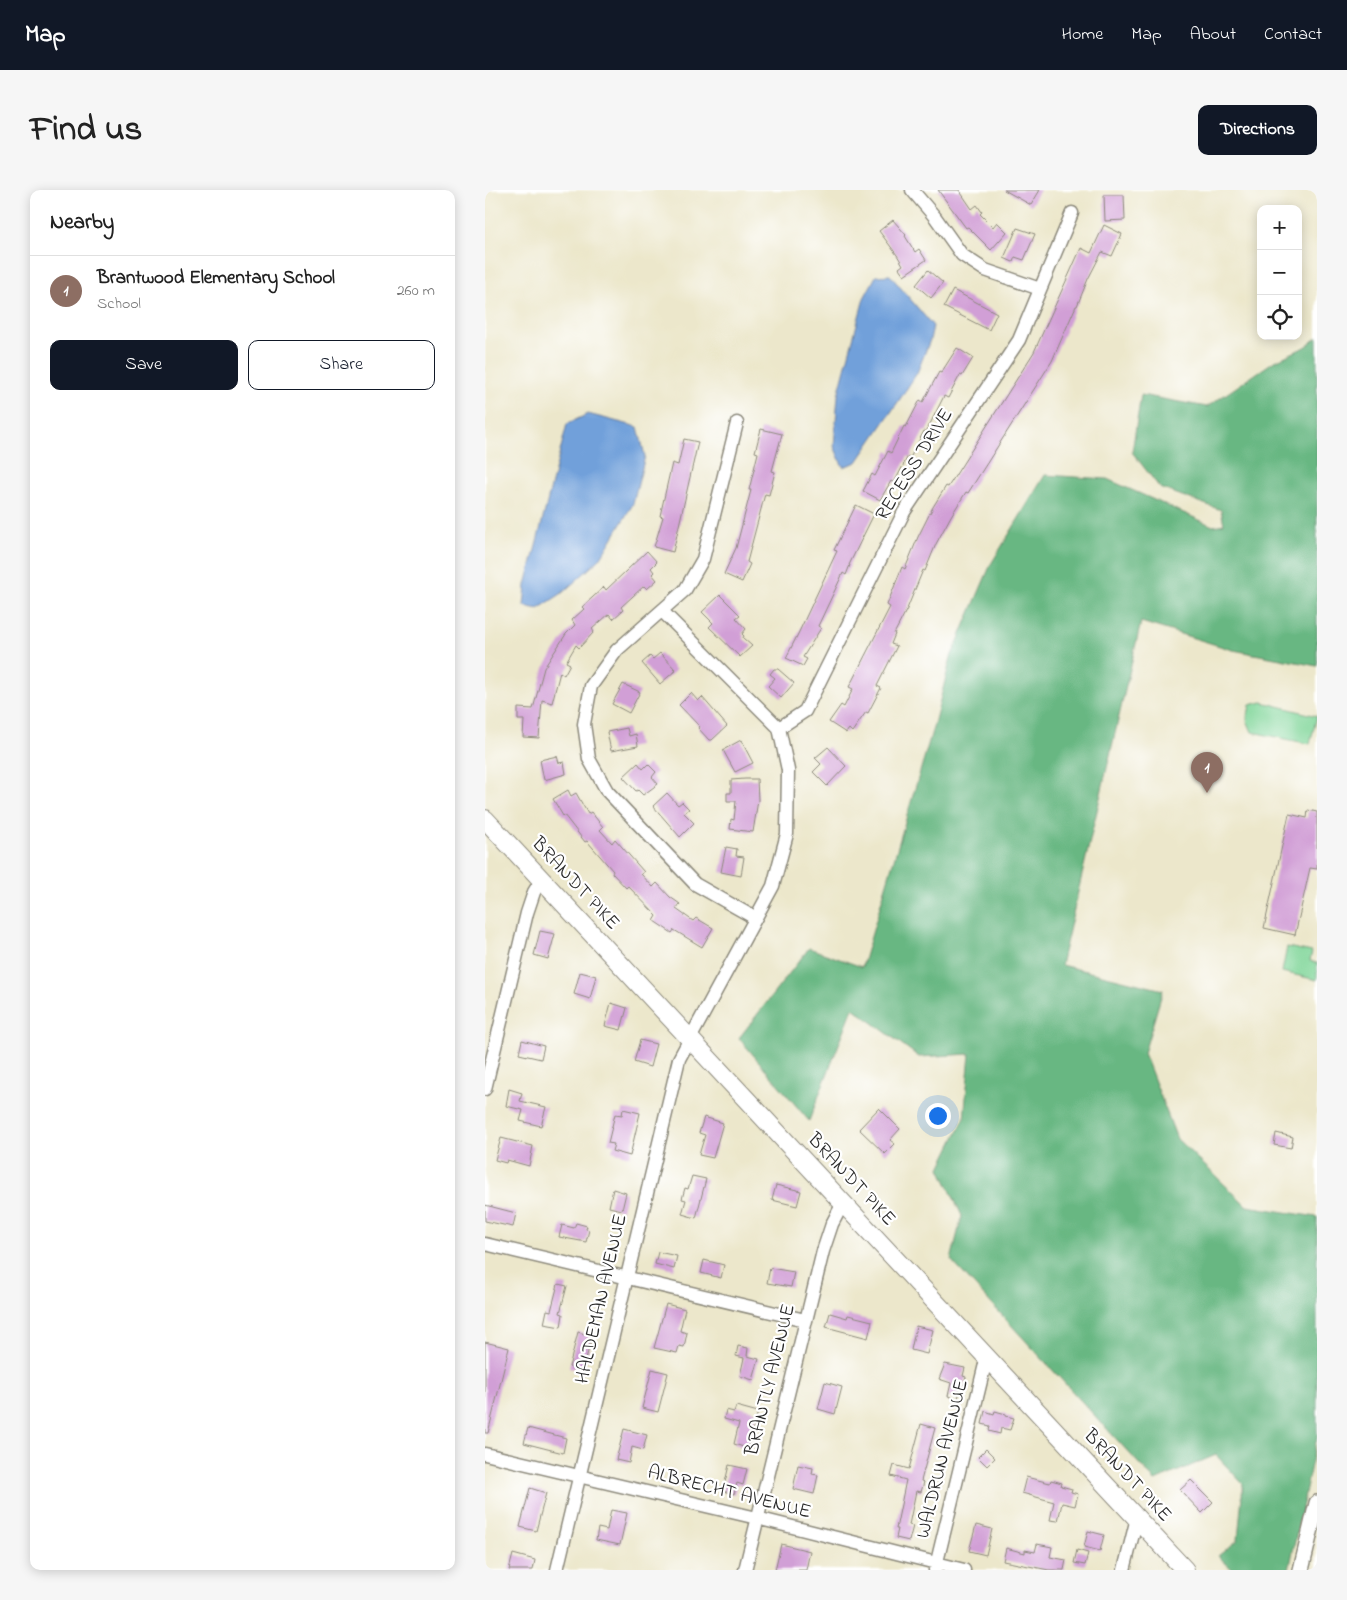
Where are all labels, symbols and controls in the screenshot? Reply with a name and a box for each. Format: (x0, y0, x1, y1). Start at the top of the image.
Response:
text: Map (25, 18, 66, 53)
text: Home (1062, 22, 1103, 48)
text: Map (1131, 22, 1162, 48)
text: About (1190, 22, 1236, 48)
text: Contact (1264, 22, 1322, 48)
text: Find us (30, 105, 142, 156)
button: Directions (1198, 105, 1317, 155)
map controls (1257, 205, 1302, 340)
button: + (1257, 205, 1302, 250)
text: Nearby (50, 208, 114, 238)
button: − (1257, 250, 1302, 295)
text: Brantwood Elementary School (97, 265, 335, 292)
text: 1 (63, 279, 69, 303)
text: 260 m (397, 279, 435, 303)
text: School (97, 292, 141, 316)
button: locate (1257, 295, 1302, 340)
button: Save (50, 340, 238, 390)
button: Share (248, 340, 435, 390)
street label: RECESS DRIVE (869, 403, 961, 527)
pin: 1 (1191, 752, 1223, 793)
street label: BRANDT PIKE (523, 830, 626, 937)
your location (925, 1103, 951, 1129)
street label: BRANDT PIKE (799, 1126, 902, 1233)
street label: HALDEMAN AVENUE (568, 1211, 636, 1387)
street label: BRANTLY AVENUE (738, 1301, 804, 1460)
street label: WALDRUN AVENUE (909, 1376, 977, 1542)
street label: BRANDT PIKE (1075, 1422, 1178, 1529)
street label: ALBRECHT AVENUE (644, 1459, 814, 1527)

